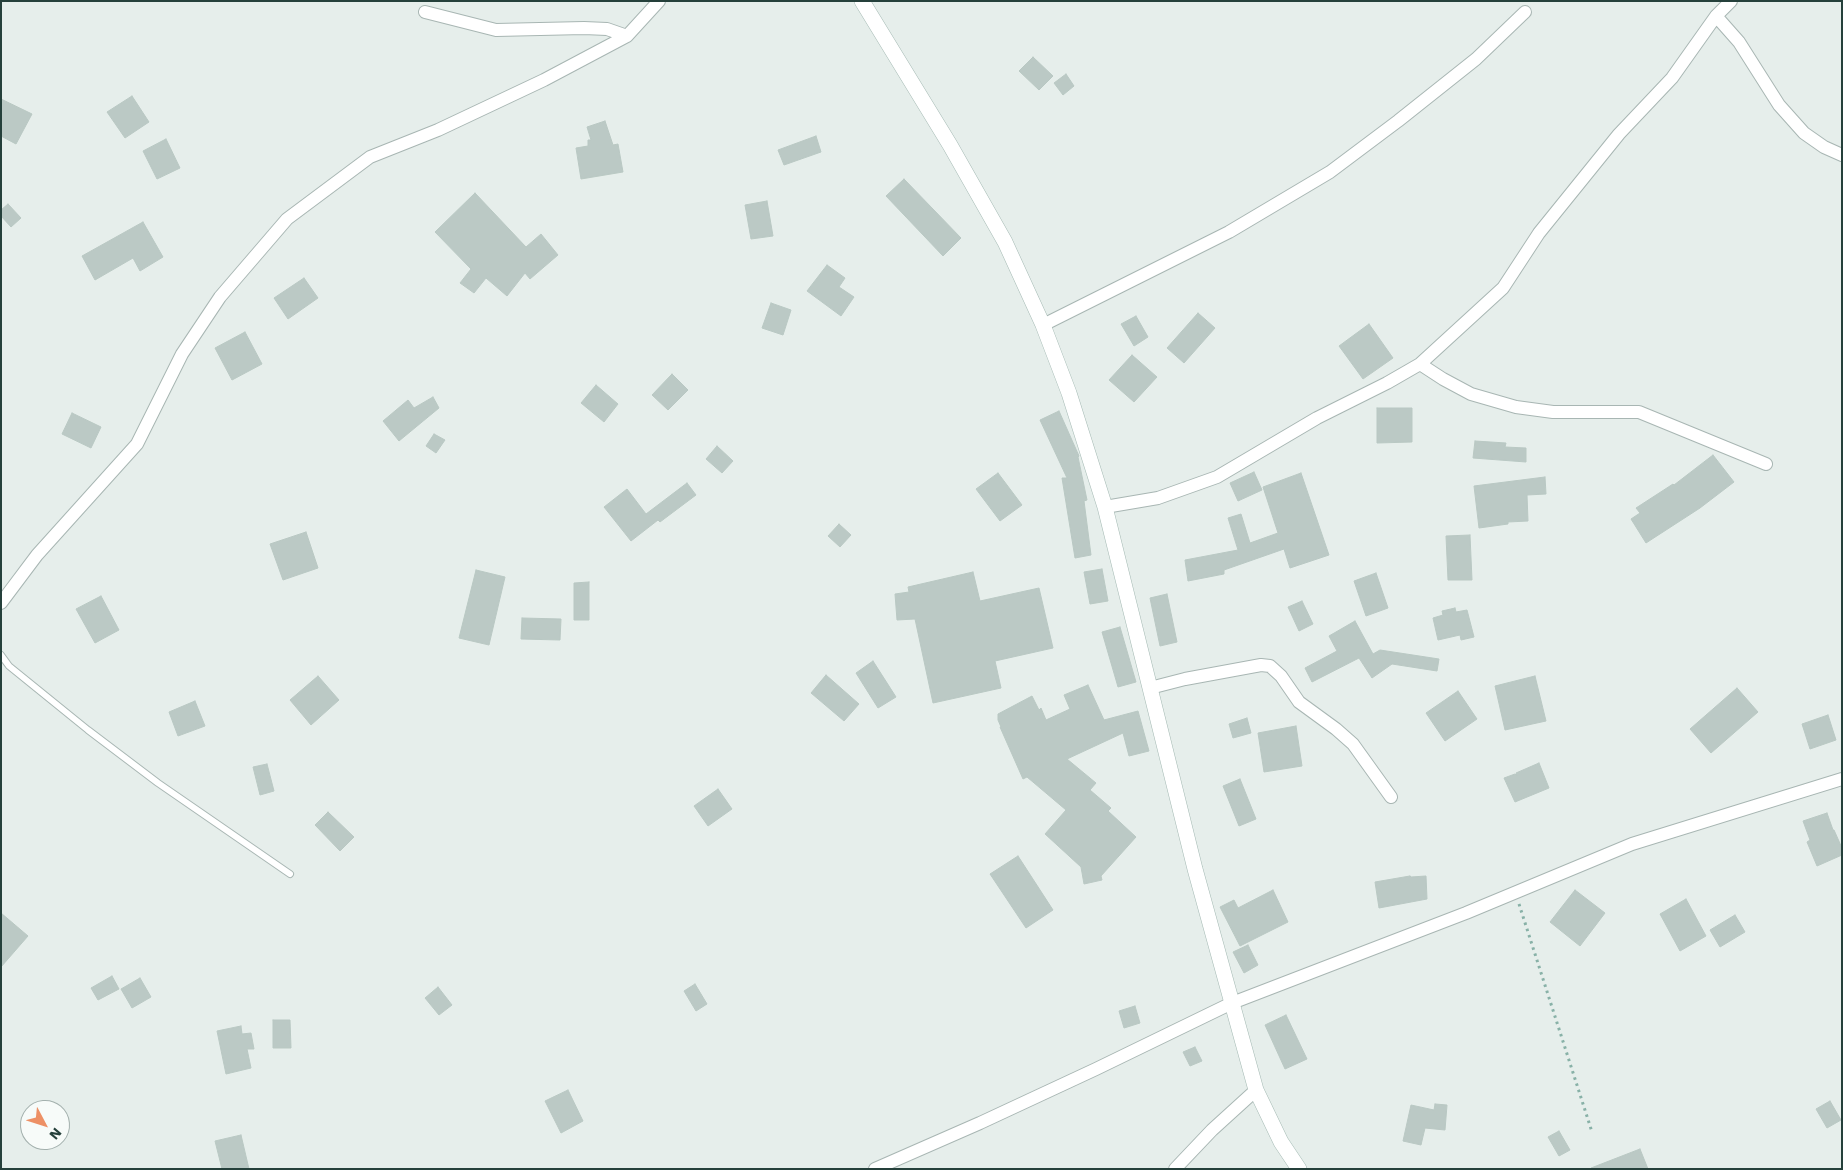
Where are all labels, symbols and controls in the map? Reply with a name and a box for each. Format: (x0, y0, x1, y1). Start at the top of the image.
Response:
north arrow (20, 1100, 70, 1150)
text: N (46, 1125, 65, 1143)

